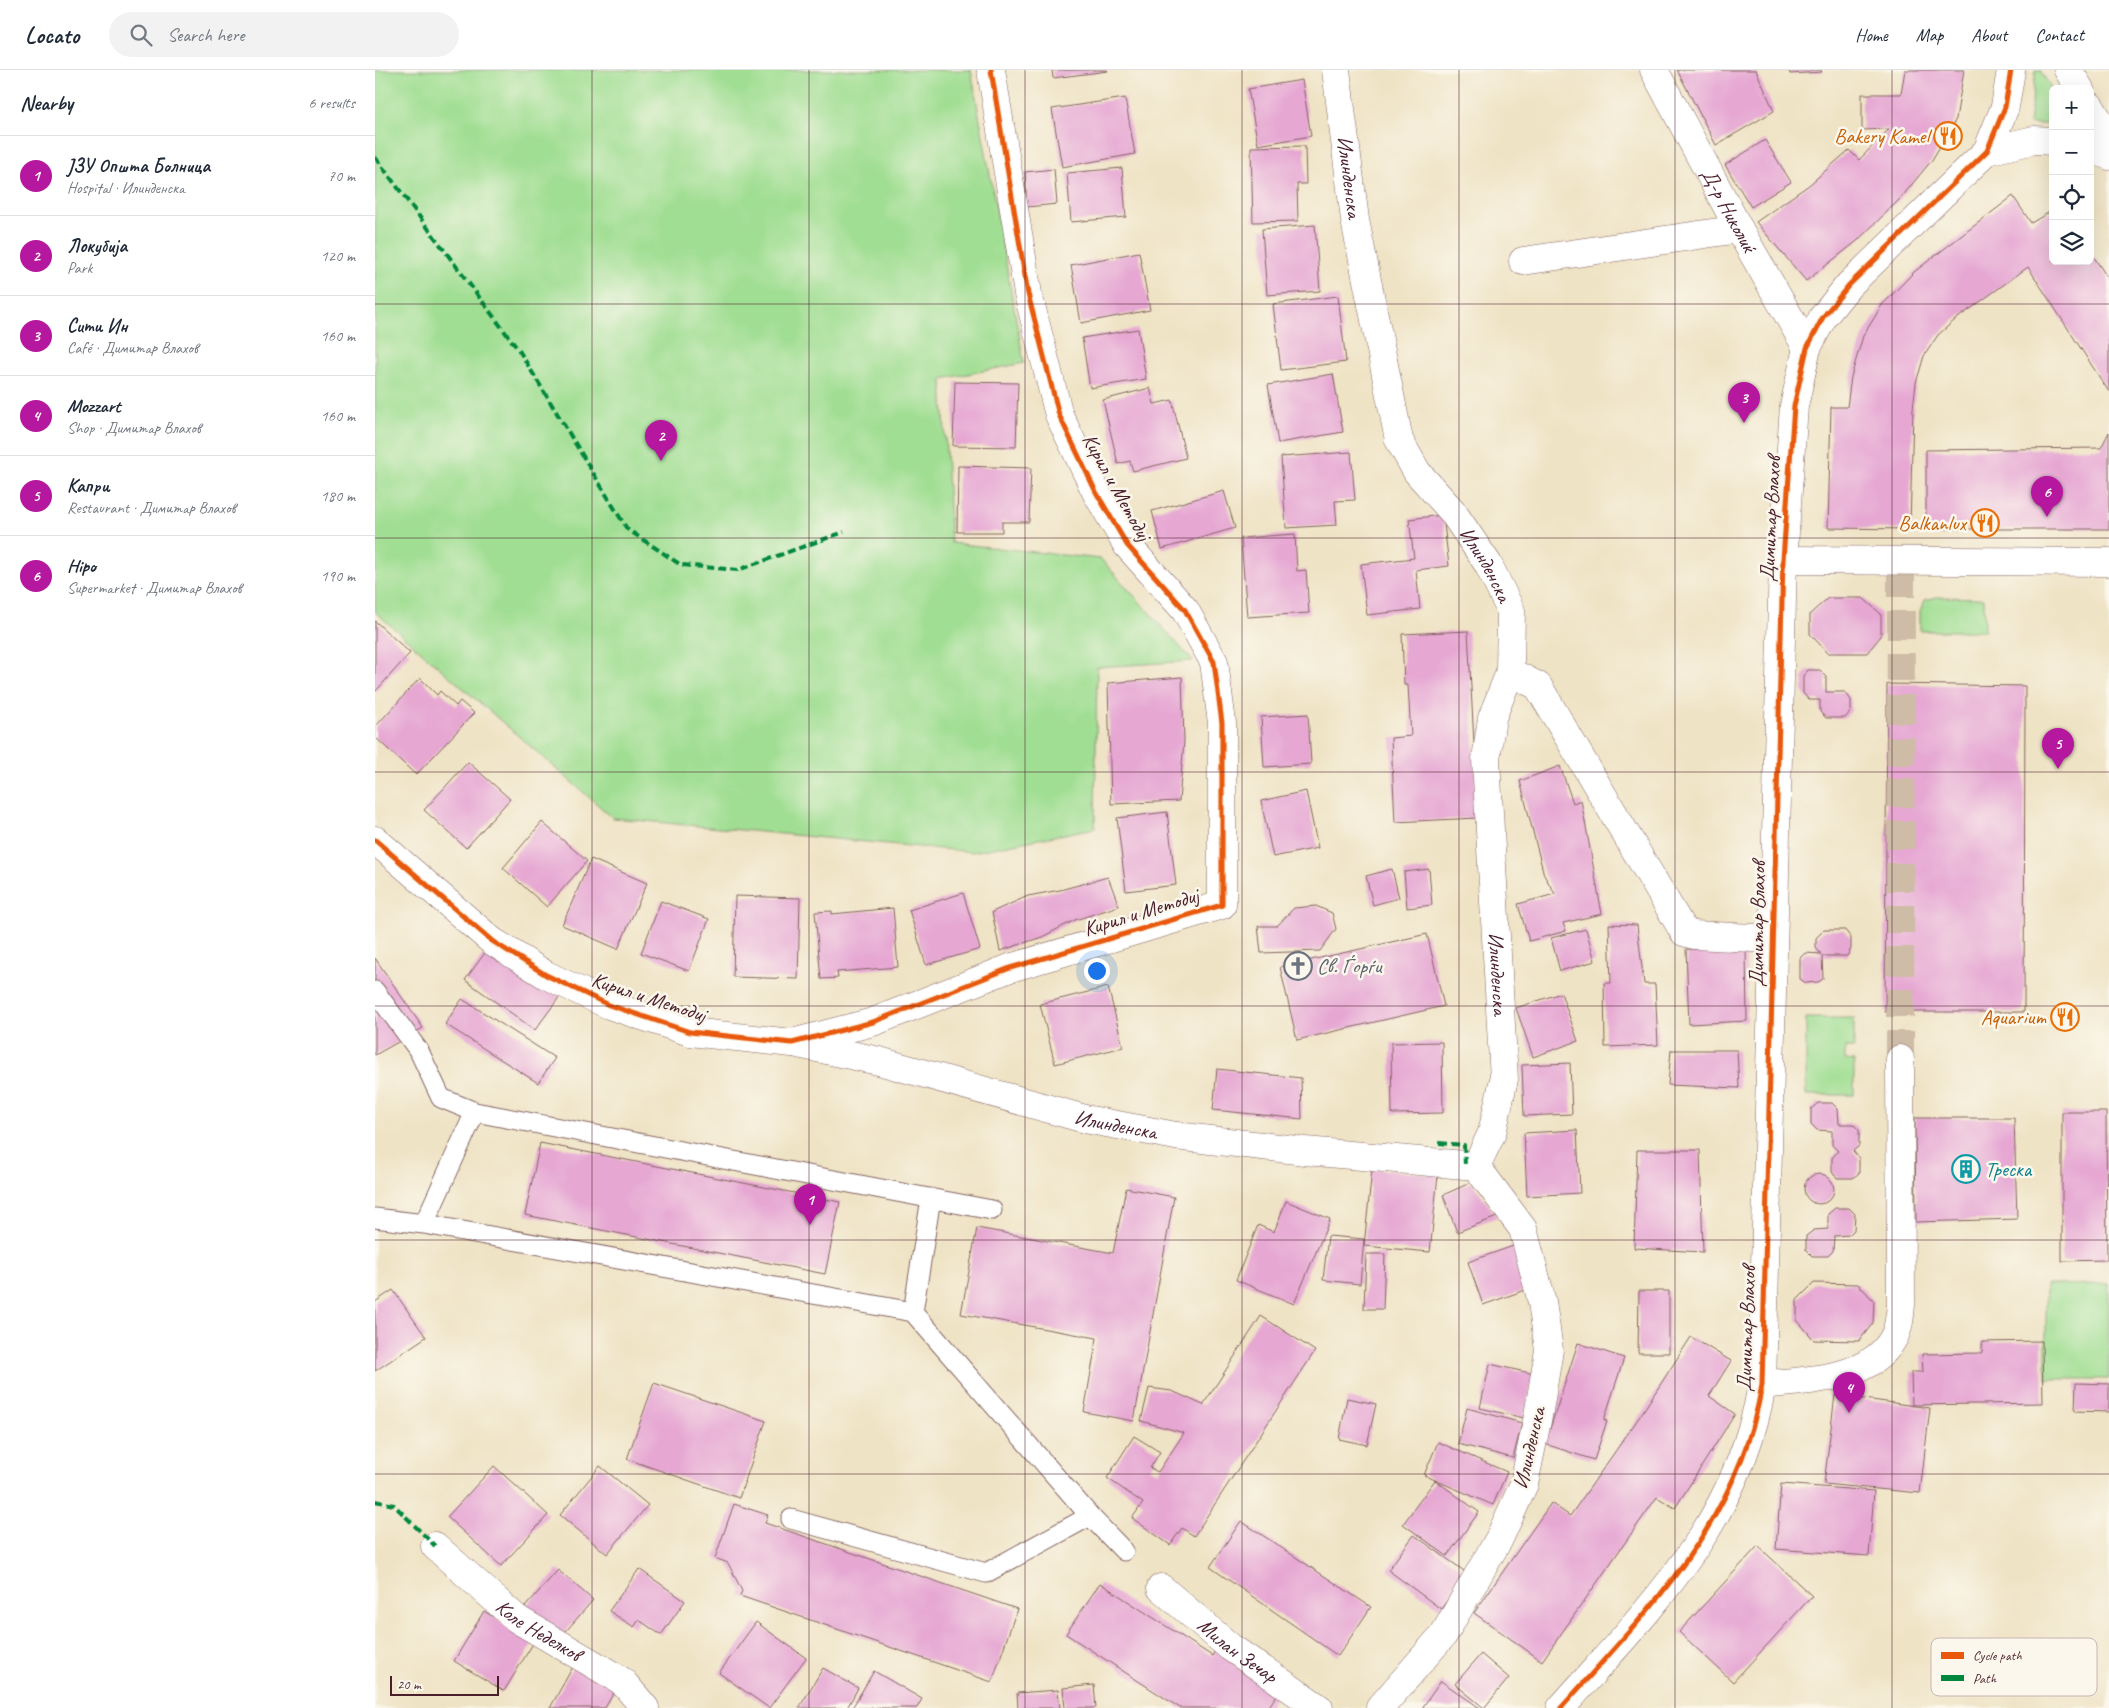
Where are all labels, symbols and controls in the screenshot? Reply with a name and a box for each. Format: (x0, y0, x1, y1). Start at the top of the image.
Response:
search box (109, 12, 459, 57)
text: Locato (25, 20, 79, 50)
icon: search (127, 21, 155, 49)
text: Search here (167, 23, 245, 47)
text: Home (1855, 24, 1888, 46)
text: Map (1916, 24, 1943, 46)
text: About (1971, 24, 2007, 46)
text: Contact (2035, 24, 2084, 46)
map controls (2049, 85, 2094, 265)
button: + (2049, 85, 2094, 130)
text: Nearby (20, 90, 73, 116)
text: 6 results (308, 93, 355, 113)
restaurant icon: Bakery Kamel (1933, 121, 1963, 151)
place label: Bakery Kamel (1834, 123, 1932, 149)
button: − (2049, 130, 2094, 175)
street label: Илинденска (1331, 134, 1368, 222)
text: ЈЗУ Општа Болница (67, 154, 210, 178)
street label: Д-р Николиќ (1696, 164, 1763, 258)
text: 1 (32, 166, 40, 186)
text: 70 m (328, 166, 355, 186)
button: locate (2049, 175, 2094, 220)
text: Hospital · Илинденска (67, 178, 185, 198)
button: layers (2049, 220, 2094, 265)
text: Локубија (67, 234, 127, 258)
text: 2 (32, 246, 40, 266)
text: 120 m (321, 246, 355, 266)
text: Park (67, 258, 92, 278)
text: Сити Ин (67, 314, 128, 338)
text: 3 (32, 326, 40, 346)
text: 160 m (321, 326, 355, 346)
text: Café · Димитар Влахов (67, 338, 198, 358)
pin: 3 (1728, 382, 1760, 423)
text: Mozzart (67, 394, 121, 418)
text: 4 (32, 406, 40, 426)
text: 160 m (321, 406, 355, 426)
text: Shop · Димитар Влахов (67, 418, 201, 438)
pin: 2 (645, 420, 677, 461)
street label: Кирил и Методиј (1077, 429, 1158, 548)
street label: Димитар Влахов (1754, 451, 1787, 582)
text: Капри (67, 474, 110, 498)
pin: 6 (2031, 476, 2063, 517)
text: 5 (33, 486, 39, 506)
text: 180 m (321, 486, 355, 506)
text: Restaurant · Димитар Влахов (67, 498, 235, 518)
restaurant icon: Balkanlux (1970, 508, 2000, 538)
place label: Balkanlux (1898, 510, 1968, 536)
street label: Илинденска (1454, 522, 1519, 608)
text: Hipo (67, 554, 96, 578)
text: 6 (32, 566, 40, 586)
text: 190 m (321, 566, 355, 586)
text: Supermarket · Димитар Влахов (67, 578, 242, 598)
pin: 5 (2042, 728, 2074, 769)
street label: Димитар Влахов (1743, 856, 1771, 987)
street label: Кирил и Методиј (1080, 881, 1204, 942)
street label: Илинденска (1483, 932, 1514, 1018)
church icon: Св. Ѓорѓи (1283, 951, 1313, 981)
place label: Св. Ѓорѓи (1317, 953, 1383, 979)
your location (1084, 958, 1110, 984)
street label: Кирил и Методиј (588, 966, 712, 1029)
restaurant icon: Aquarium (2050, 1002, 2080, 1032)
place label: Aquarium (1981, 1004, 2047, 1030)
street label: Илинденска (1072, 1104, 1161, 1146)
building icon: Треска (1951, 1154, 1981, 1184)
place label: Треска (1985, 1156, 2033, 1182)
pin: 1 (794, 1184, 826, 1225)
street label: Димитар Влахов (1731, 1261, 1761, 1392)
pin: 4 (1833, 1372, 1865, 1413)
street label: Илинденска (1507, 1402, 1552, 1491)
street label: Коле Неделков (491, 1593, 589, 1669)
street label: Милан Зечар (1192, 1612, 1284, 1689)
legend (1931, 1638, 2097, 1696)
text: Cycle path (1973, 1647, 2022, 1664)
text: Path (1973, 1670, 1997, 1687)
scale bar (390, 1673, 499, 1696)
text: 20 m (397, 1676, 421, 1693)

